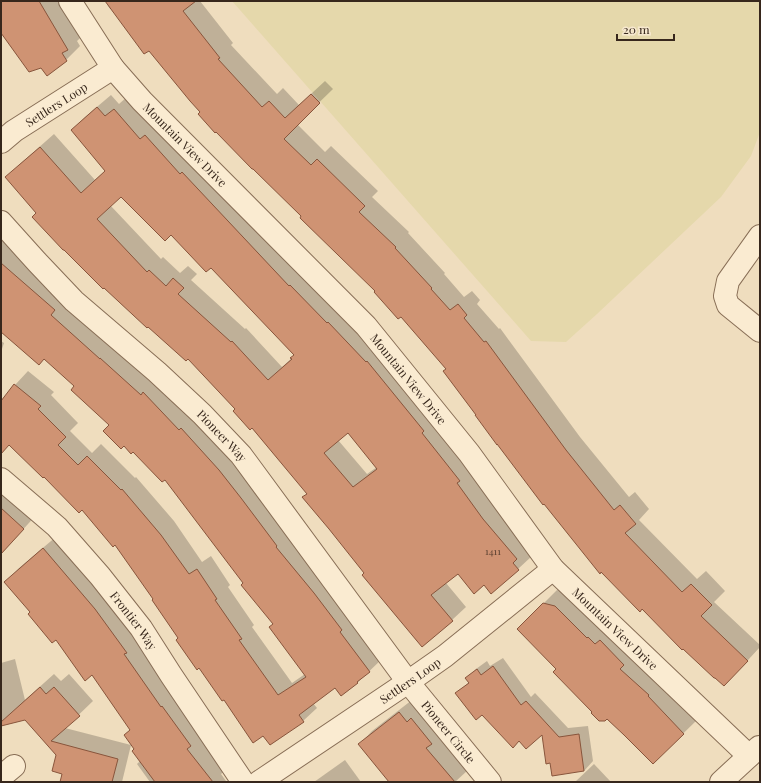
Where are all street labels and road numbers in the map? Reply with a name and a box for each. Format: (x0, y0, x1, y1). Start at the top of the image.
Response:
street label: Settlers Loop (22, 78, 90, 130)
street label: Mountain View Drive (140, 99, 231, 190)
street label: Mountain View Drive (367, 330, 451, 428)
street label: Pioneer Way (194, 406, 251, 465)
street label: Mountain View Drive (569, 584, 662, 673)
street label: Frontier Way (107, 588, 161, 653)
street label: Settlers Loop (376, 654, 444, 707)
street label: Pioneer Circle (418, 697, 479, 766)

